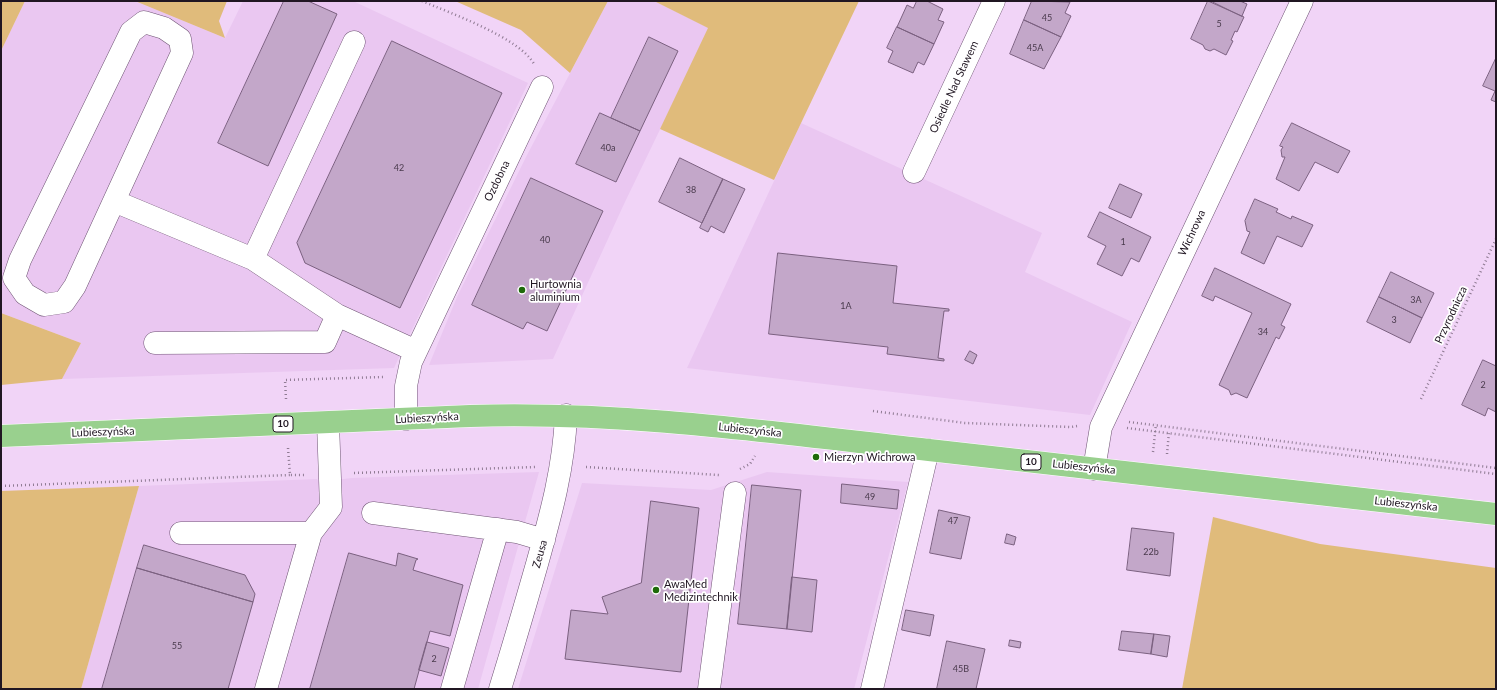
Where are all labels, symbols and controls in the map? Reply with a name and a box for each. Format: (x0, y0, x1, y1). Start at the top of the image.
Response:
house number: 45 (1042, 13, 1052, 23)
house number: 5 (1216, 19, 1222, 29)
street label: Osiedle Nad Stawem (927, 39, 981, 135)
house number: 45A (1027, 43, 1043, 53)
house number: 40a (601, 143, 615, 153)
street label: Ozdobna (481, 158, 513, 204)
house number: 42 (394, 163, 404, 173)
house number: 38 (686, 185, 696, 195)
street label: Wichrowa (1176, 208, 1208, 258)
house number: 40 (540, 235, 550, 245)
house number: 1 (1120, 237, 1126, 247)
place label: Hurtownia aluminium (530, 277, 581, 303)
street label: Przyrodnicza (1432, 284, 1470, 346)
marker: Hurtownia aluminium (517, 285, 527, 295)
house number: 3A (1410, 295, 1422, 305)
house number: 1A (840, 301, 852, 311)
house number: 3 (1391, 315, 1397, 325)
house number: 34 (1258, 327, 1268, 337)
house number: 2 (1480, 380, 1486, 390)
street label: Lubieszyńska (395, 410, 459, 426)
road number: 10 (273, 416, 293, 432)
street label: Lubieszyńska (718, 420, 782, 440)
street label: Lubieszyńska (71, 424, 135, 440)
place label: Mierzyn Wichrowa (824, 450, 916, 464)
marker: Mierzyn Wichrowa (811, 452, 821, 462)
road number: 10 (1021, 454, 1041, 470)
street label: Lubieszyńska (1052, 457, 1116, 477)
house number: 49 (865, 492, 875, 502)
street label: Lubieszyńska (1374, 494, 1438, 514)
house number: 47 (948, 516, 958, 526)
street label: Zeusa (530, 538, 550, 570)
house number: 22b (1143, 547, 1159, 557)
place label: AwaMed Medizintechnik (664, 577, 738, 603)
marker: AwaMed Medizintechnik (651, 585, 661, 595)
house number: 55 (172, 641, 182, 651)
house number: 2 (431, 654, 437, 664)
house number: 45B (953, 664, 969, 674)

